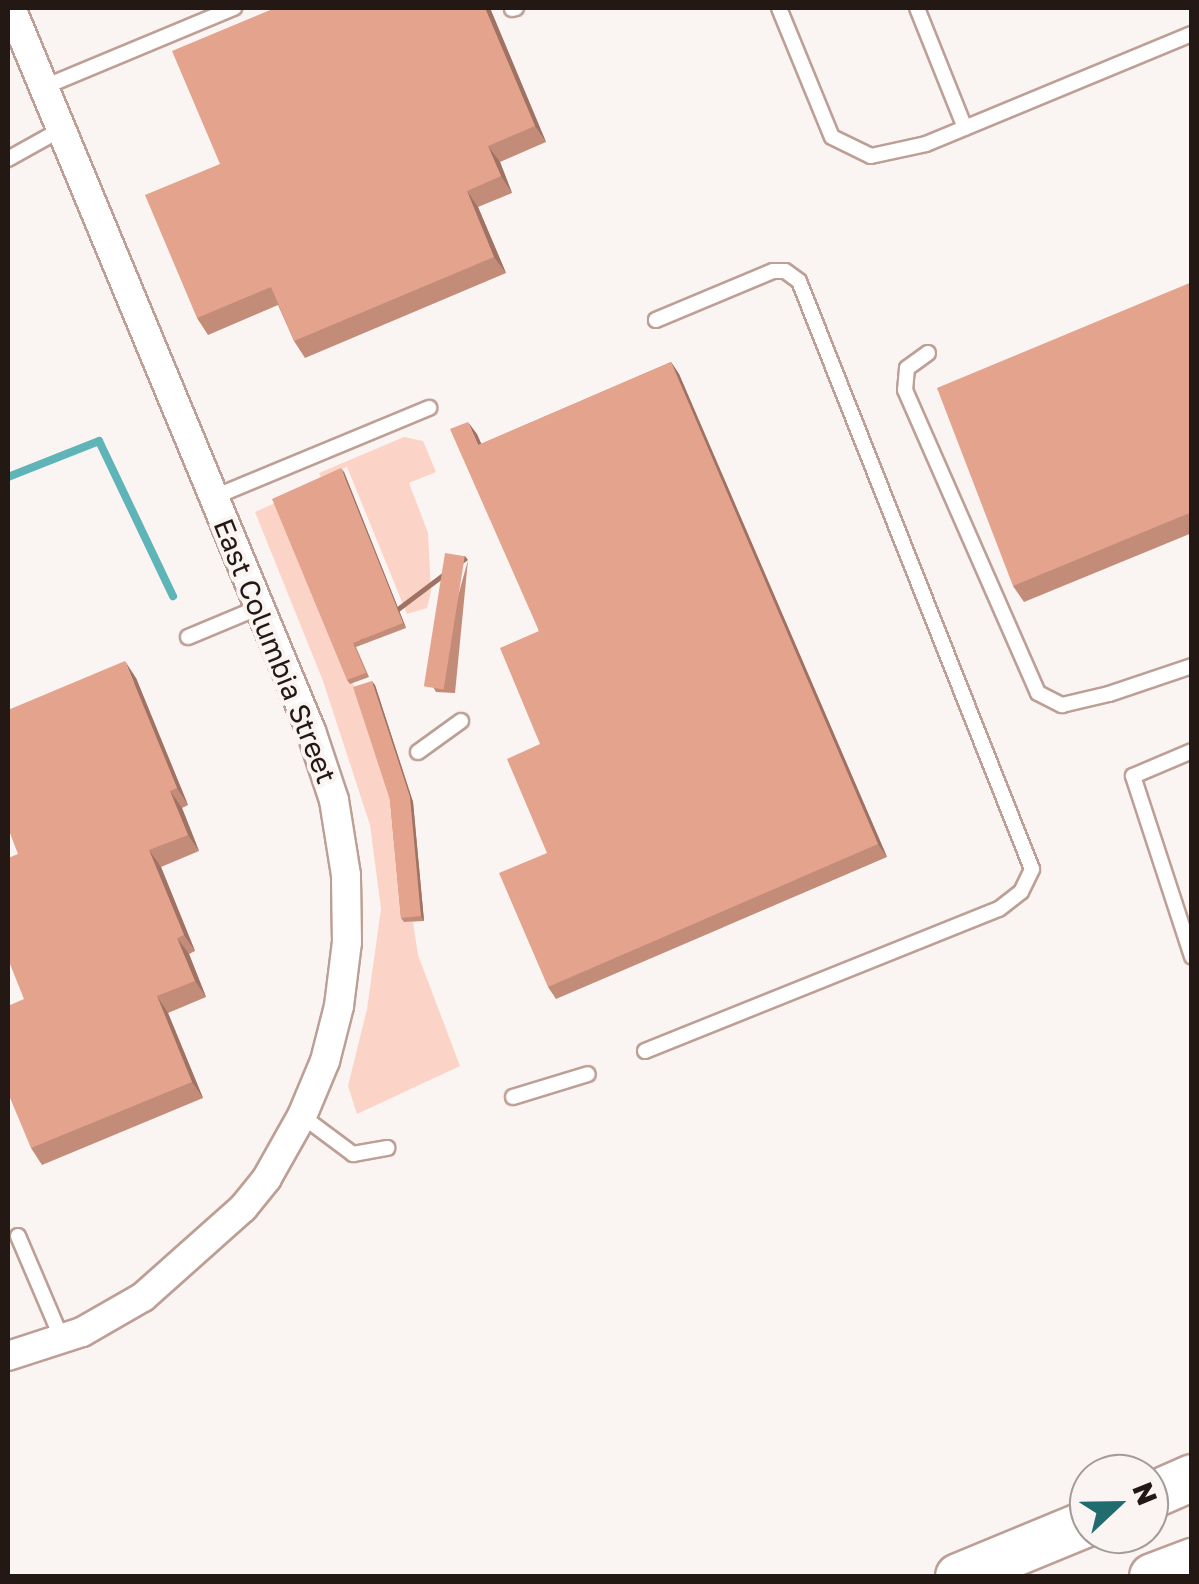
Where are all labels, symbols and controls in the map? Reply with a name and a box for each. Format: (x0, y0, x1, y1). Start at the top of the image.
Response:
street label: East Columbia Street (206, 514, 344, 788)
north arrow (1069, 1454, 1169, 1554)
text: N (1126, 1477, 1165, 1509)

